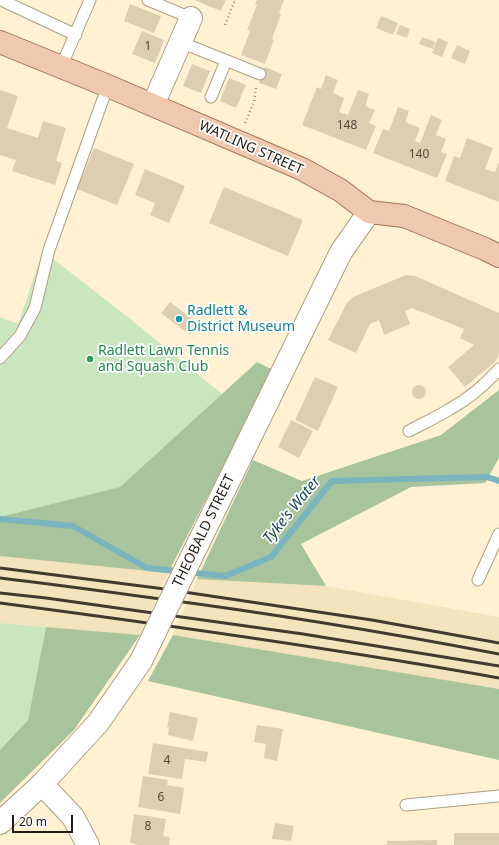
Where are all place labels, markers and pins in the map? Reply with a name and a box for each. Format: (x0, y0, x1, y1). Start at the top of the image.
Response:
place label: Radlett & District Museum (187, 303, 295, 336)
marker: Radlett & District Museum (174, 314, 184, 324)
place label: Radlett Lawn Tennis and Squash Club (98, 343, 229, 376)
marker: Radlett Lawn Tennis and Squash Club (85, 354, 95, 364)

